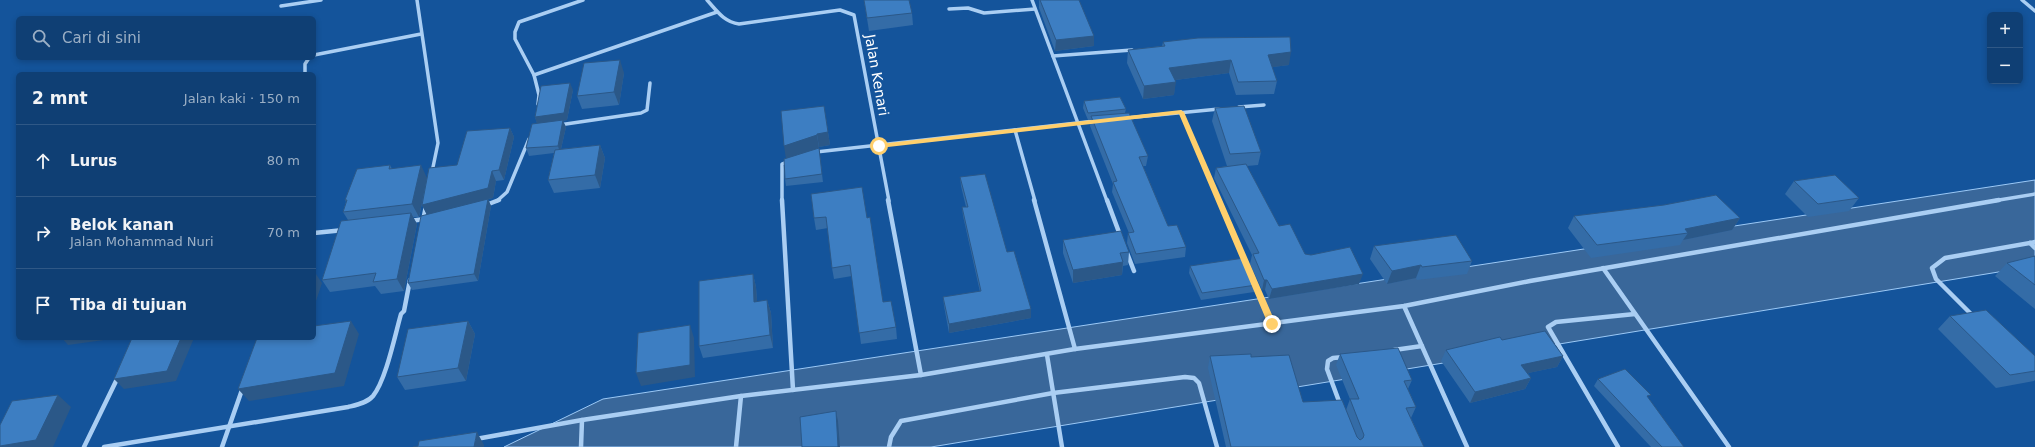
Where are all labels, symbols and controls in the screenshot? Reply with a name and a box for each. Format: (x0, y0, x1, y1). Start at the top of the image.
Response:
map controls (1987, 12, 2023, 84)
button: + (1987, 12, 2023, 48)
search box (16, 16, 316, 60)
icon: search (30, 27, 52, 49)
text: Cari di sini (62, 29, 141, 47)
street label: Jalan Kenari (862, 32, 892, 117)
button: − (1987, 48, 2023, 84)
text: 2 mnt (32, 88, 88, 108)
text: Jalan kaki · 150 m (184, 91, 300, 106)
route start (870, 137, 888, 155)
icon: ahead (32, 150, 54, 172)
text: Lurus (70, 152, 117, 170)
text: 80 m (267, 153, 300, 168)
text: Belok kanan (70, 216, 174, 234)
icon: right (32, 222, 54, 244)
text: 70 m (267, 225, 300, 240)
text: Jalan Mohammad Nuri (70, 234, 214, 249)
icon: arrive (32, 294, 54, 316)
text: Tiba di tujuan (70, 296, 187, 314)
route end (1263, 315, 1281, 333)

